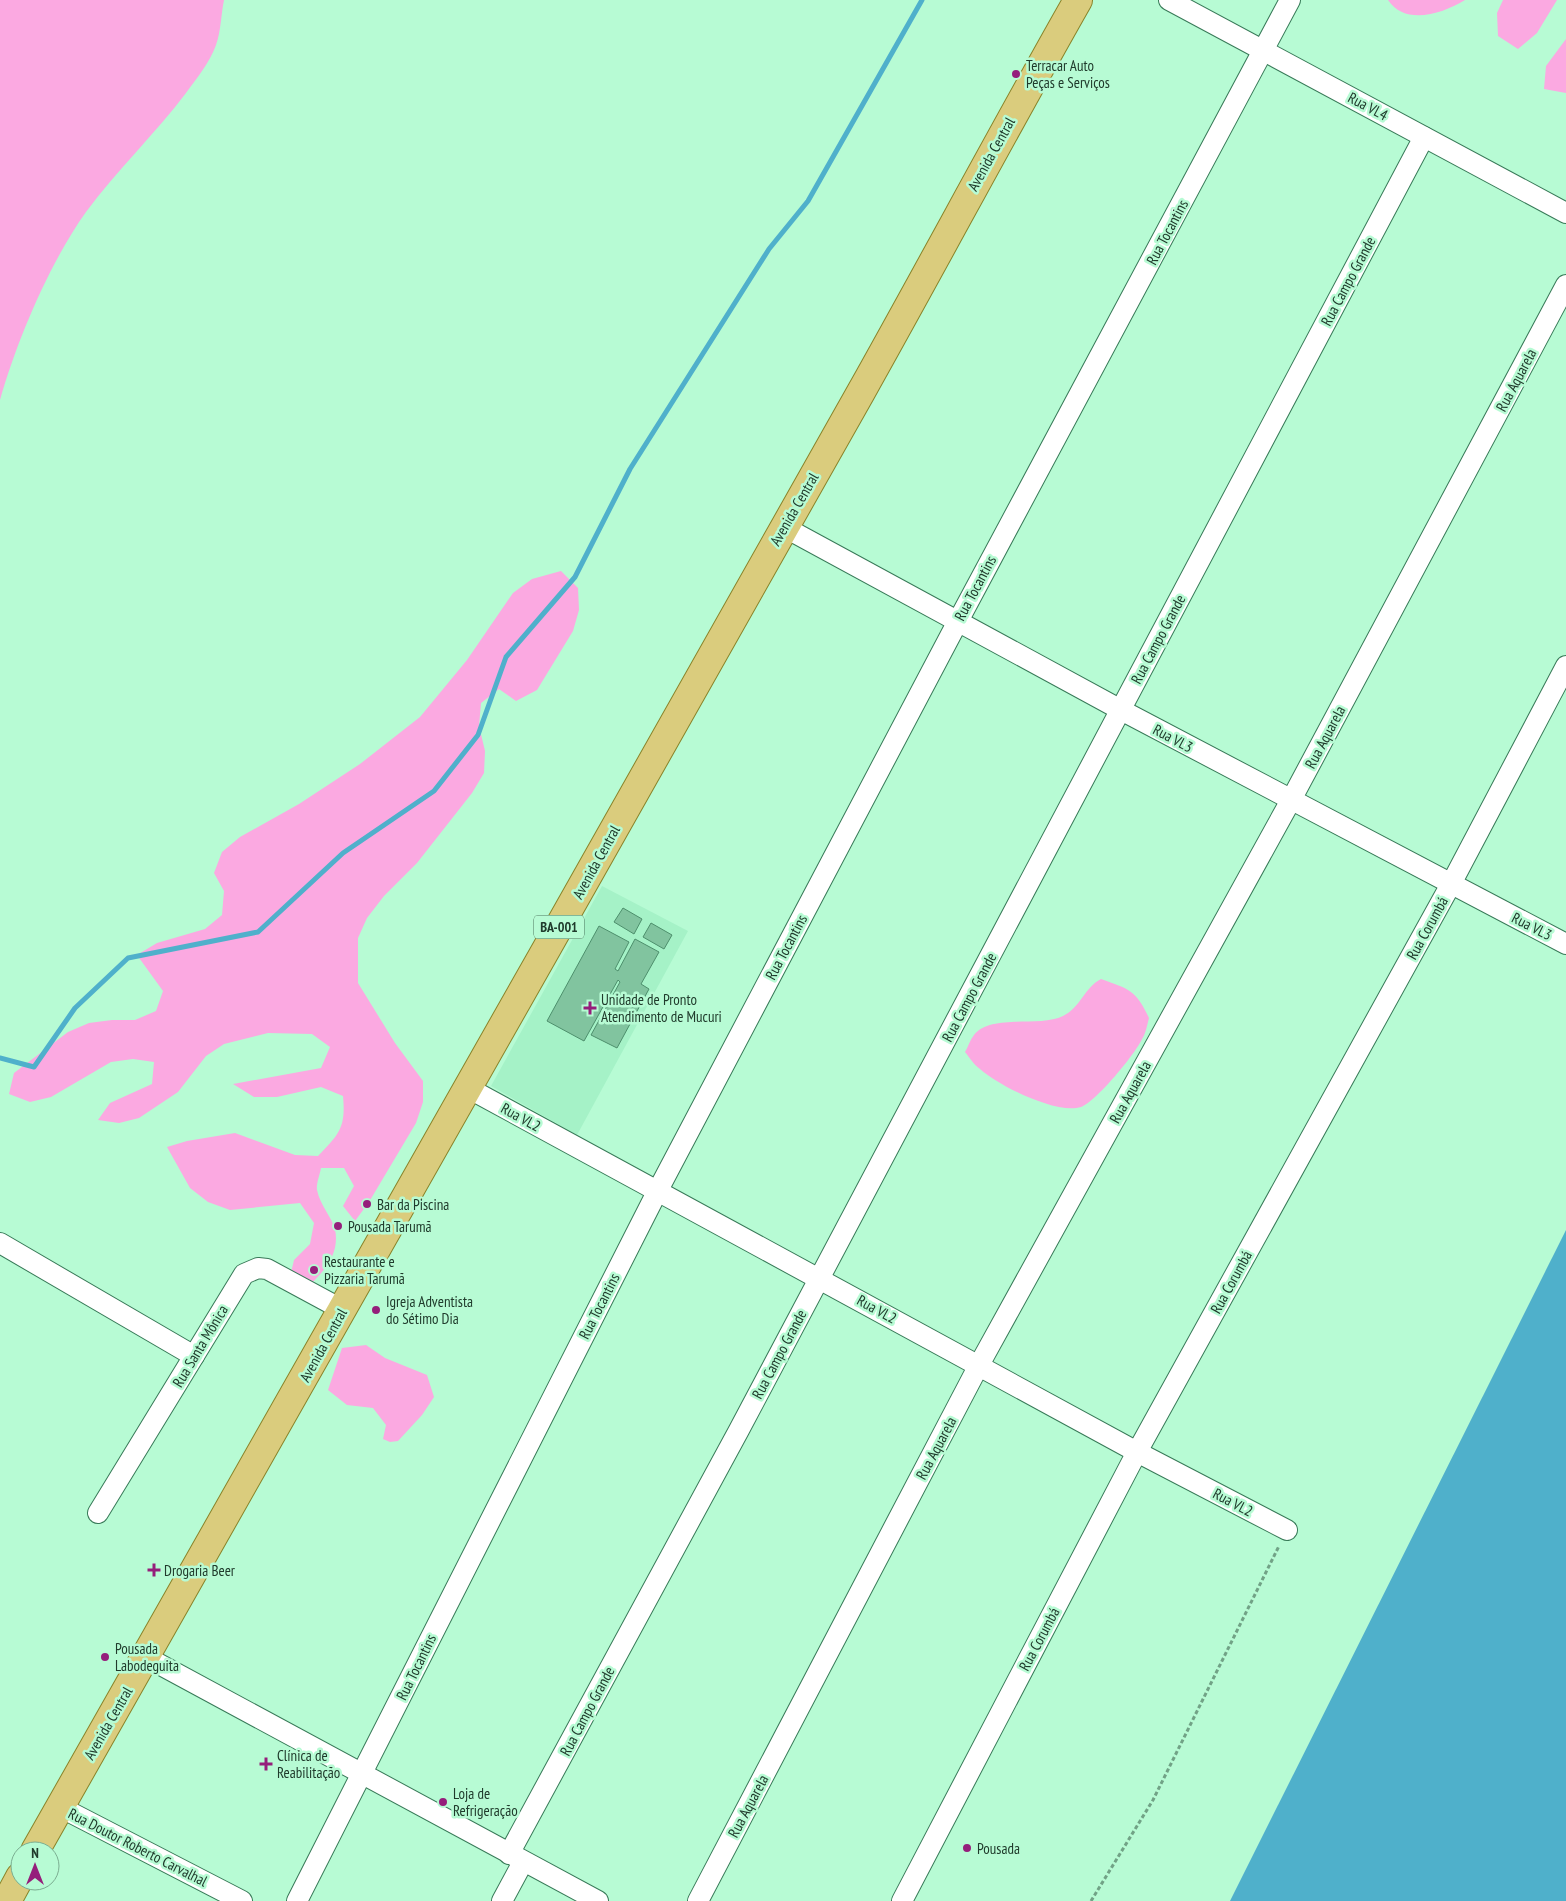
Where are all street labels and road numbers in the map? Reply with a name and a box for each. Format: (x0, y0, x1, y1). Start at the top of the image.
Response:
street label: Rua VL4 (1345, 88, 1391, 124)
street label: Avenida Central (963, 113, 1019, 194)
street label: Rua Tocantins (1142, 196, 1192, 268)
street label: Rua Campo Grande (1317, 233, 1379, 329)
street label: Rua Aquarela (1492, 345, 1540, 415)
street label: Avenida Central (765, 469, 823, 549)
street label: Rua Tocantins (950, 552, 1000, 624)
street label: Rua Campo Grande (1127, 591, 1189, 687)
street label: Rua Aquarela (1301, 702, 1349, 772)
street label: Rua VL3 (1150, 720, 1196, 756)
street label: Avenida Central (568, 821, 624, 902)
street label: Rua Corumbá (1402, 893, 1452, 963)
street label: Rua VL3 (1509, 908, 1555, 944)
street label: Rua Tocantins (761, 911, 811, 983)
road number: BA-001 (534, 916, 584, 939)
street label: Rua Campo Grande (938, 949, 1000, 1045)
street label: Rua Aquarela (1105, 1058, 1155, 1126)
street label: Rua VL2 (498, 1098, 544, 1136)
street label: Rua Corumbá (1206, 1247, 1256, 1317)
street label: Rua Tocantins (574, 1270, 624, 1342)
street label: Rua VL2 (854, 1290, 900, 1328)
street label: Rua Santa Mônica (168, 1301, 232, 1391)
street label: Avenida Central (295, 1304, 351, 1385)
street label: Rua Campo Grande (748, 1306, 810, 1402)
street label: Rua Aquarela (912, 1413, 960, 1483)
street label: Rua VL2 (1210, 1484, 1256, 1520)
street label: Rua Corumbá (1014, 1604, 1064, 1674)
street label: Rua Tocantins (392, 1631, 440, 1703)
street label: Rua Campo Grande (556, 1663, 618, 1759)
street label: Avenida Central (79, 1683, 137, 1763)
street label: Rua Aquarela (724, 1771, 772, 1841)
street label: Rua Doutor Roberto Carvalhal (65, 1804, 211, 1891)

